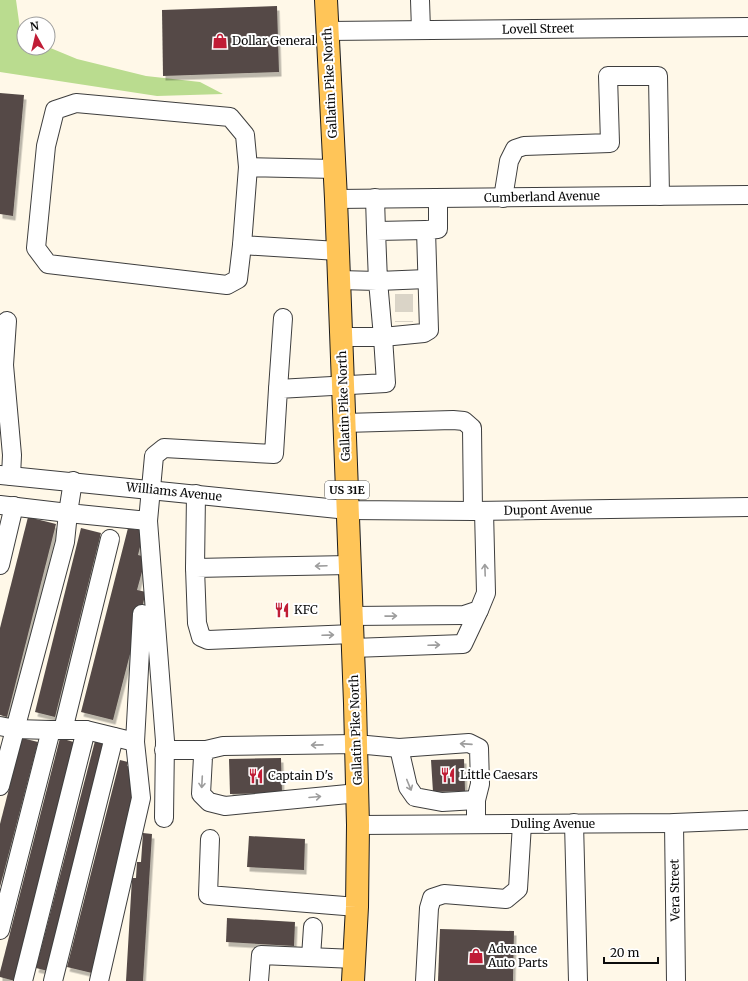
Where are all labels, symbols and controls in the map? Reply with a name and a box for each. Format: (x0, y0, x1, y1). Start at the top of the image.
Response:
north arrow (16, 16, 56, 56)
text: N (29, 19, 40, 34)
street label: Lovell Street (502, 20, 574, 37)
street label: Gallatin Pike North (319, 27, 340, 139)
shop icon: Dollar General (211, 32, 229, 50)
place label: Dollar General (232, 33, 316, 48)
street label: Cumberland Avenue (484, 188, 600, 205)
street label: Gallatin Pike North (334, 351, 353, 461)
street label: Williams Avenue (124, 479, 223, 504)
road number: US 31E (325, 481, 369, 499)
street label: Dupont Avenue (504, 501, 592, 518)
one-way arrow (315, 562, 328, 570)
one-way arrow (481, 564, 489, 577)
restaurant icon: KFC (273, 601, 291, 619)
place label: KFC (294, 602, 318, 617)
one-way arrow (384, 612, 397, 620)
one-way arrow (321, 631, 334, 639)
one-way arrow (427, 641, 440, 649)
street label: Gallatin Pike North (346, 675, 365, 785)
one-way arrow (459, 740, 472, 747)
one-way arrow (311, 741, 324, 749)
restaurant icon: Little Caesars (439, 766, 457, 784)
restaurant icon: Captain D's (247, 767, 265, 785)
place label: Little Caesars (460, 767, 538, 782)
place label: Captain D's (268, 768, 333, 783)
one-way arrow (198, 775, 205, 788)
one-way arrow (405, 779, 413, 791)
one-way arrow (308, 794, 321, 801)
street label: Duling Avenue (511, 816, 595, 831)
street label: Vera Street (666, 858, 683, 922)
scale bar (604, 939, 658, 965)
place label: Advance Auto Parts (487, 941, 548, 970)
text: 20 m (610, 945, 639, 960)
shop icon: Advance Auto Parts (467, 947, 485, 965)

